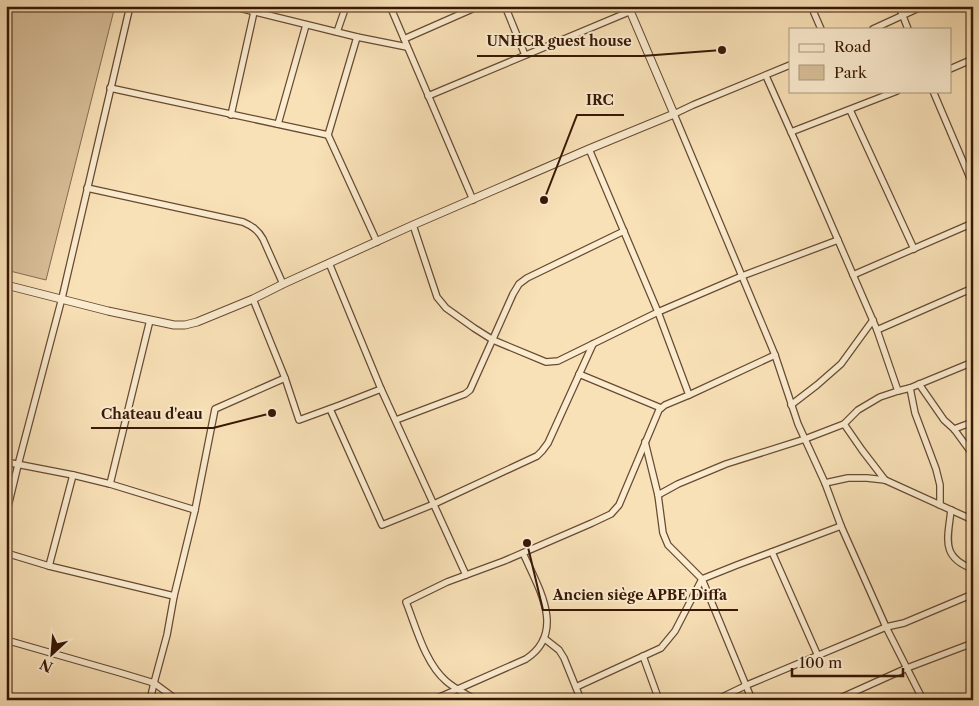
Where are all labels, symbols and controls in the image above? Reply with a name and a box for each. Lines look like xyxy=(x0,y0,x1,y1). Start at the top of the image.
callout: UNHCR guest house xyxy=(477,27,642,56)
legend xyxy=(789,28,952,92)
text: UNHCR guest house xyxy=(486,32,632,50)
text: Road xyxy=(834,37,871,56)
text: Park xyxy=(834,63,868,82)
callout: IRC xyxy=(577,86,624,115)
text: IRC xyxy=(586,91,614,109)
callout: Chateau d'eau xyxy=(91,399,213,428)
text: Chateau d'eau xyxy=(101,405,203,423)
callout: Ancien siège APBE Diffa xyxy=(543,581,738,610)
text: Ancien siège APBE Diffa xyxy=(552,586,728,604)
north arrow xyxy=(28,628,78,678)
scale bar xyxy=(792,646,903,678)
text: 100 m xyxy=(799,653,842,672)
text: N xyxy=(37,655,56,676)

